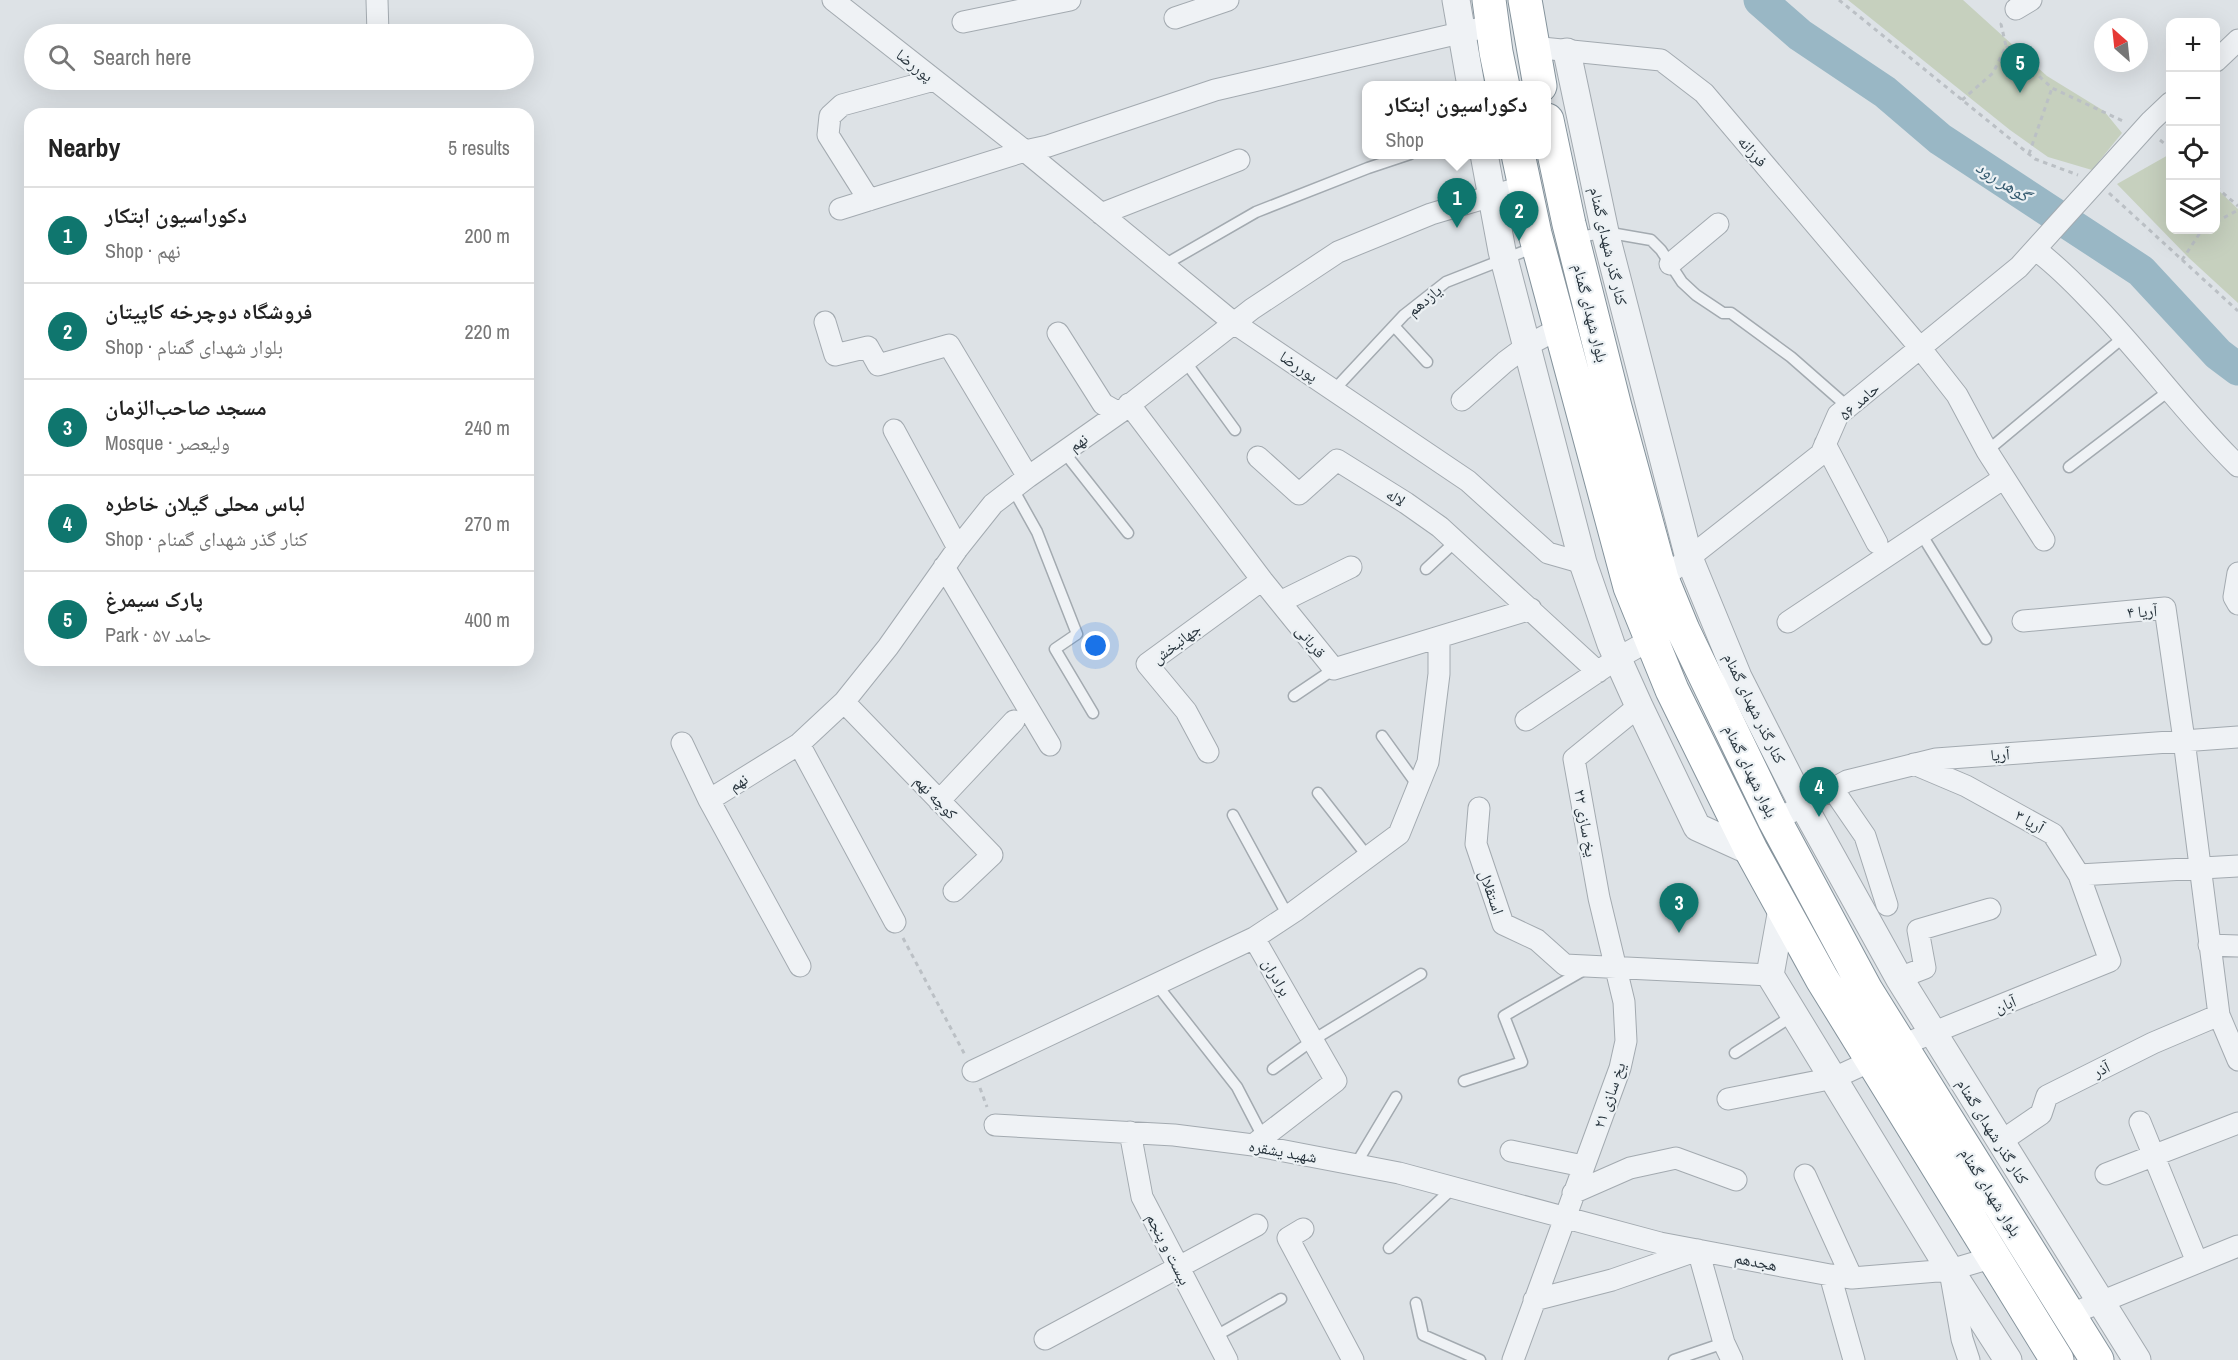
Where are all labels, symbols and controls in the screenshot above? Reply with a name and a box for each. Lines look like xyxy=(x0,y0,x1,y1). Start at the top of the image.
north arrow xyxy=(2094,18,2148,72)
map controls xyxy=(2166,18,2220,234)
button: + xyxy=(2166,18,2220,72)
search box xyxy=(24,24,534,90)
icon: search xyxy=(45,41,78,74)
text: Search here xyxy=(93,42,191,72)
street label: پوررضا xyxy=(892,43,939,87)
pin: 5 xyxy=(2000,44,2040,93)
button: − xyxy=(2166,72,2220,126)
popup xyxy=(1362,81,1551,159)
text: دکوراسیون ابتکار xyxy=(1385,89,1528,119)
text: Shop xyxy=(1385,126,1424,153)
button: locate xyxy=(2166,126,2220,180)
text: Nearby xyxy=(48,130,120,165)
street label: فرزانه xyxy=(1733,131,1773,171)
text: 5 results xyxy=(448,134,510,161)
water label: گوهر رود xyxy=(1971,154,2038,210)
pin: 1 xyxy=(1438,178,1476,228)
button: layers xyxy=(2166,180,2220,234)
street label: کنار گذر شهدای گمنام xyxy=(1585,185,1633,308)
pin: 2 xyxy=(1500,192,1538,241)
text: دکوراسیون ابتکار xyxy=(105,200,247,230)
text: 1 xyxy=(63,222,72,249)
text: 200 m xyxy=(464,222,510,249)
text: Shop · نهم xyxy=(105,237,181,264)
street label: بلوار شهدای گمنام xyxy=(1568,261,1614,365)
street label: یازدهم xyxy=(1402,279,1446,321)
text: فروشگاه دوچرخه کاپیتان xyxy=(105,296,313,326)
text: 2 xyxy=(63,318,72,345)
text: 220 m xyxy=(464,318,510,345)
text: Shop · بلوار شهدای گمنام xyxy=(105,333,283,360)
street label: پوررضا xyxy=(1275,345,1323,387)
street label: حامد ۵۶ xyxy=(1834,377,1884,425)
text: مسجد صاحب‌الزمان xyxy=(105,392,267,422)
text: 3 xyxy=(63,414,72,441)
text: 240 m xyxy=(464,414,510,441)
street label: نهم xyxy=(1064,428,1092,456)
text: Mosque · ولیعصر xyxy=(105,429,230,456)
street label: لاله xyxy=(1382,483,1410,511)
text: لباس محلی گیلان خاطره xyxy=(105,488,305,518)
text: 4 xyxy=(63,510,72,537)
text: 270 m xyxy=(464,510,510,537)
text: Shop · کنار گذر شهدای گمنام xyxy=(105,525,308,552)
text: پارک سیمرغ xyxy=(105,584,203,614)
street label: آریا ۴ xyxy=(2126,599,2159,623)
text: 5 xyxy=(63,606,72,633)
text: 400 m xyxy=(464,606,510,633)
street label: جهانبخش xyxy=(1147,617,1205,669)
street label: قربانی xyxy=(1291,620,1331,662)
text: Park · حامد ۵۷ xyxy=(105,621,211,648)
your location xyxy=(1081,631,1110,660)
street label: کنار گذر شهدای گمنام xyxy=(1719,649,1791,767)
street label: بلوار شهدای گمنام xyxy=(1719,721,1783,821)
street label: آریا xyxy=(1989,742,2011,766)
street label: نهم xyxy=(724,768,752,796)
pin: 4 xyxy=(1800,768,1838,817)
street label: کوچه نهم xyxy=(909,770,963,824)
street label: یخ سازی ۲۲ xyxy=(1569,787,1603,859)
street label: آریا ۳ xyxy=(2011,804,2049,839)
street label: استقلال xyxy=(1474,867,1510,917)
pin: 3 xyxy=(1660,884,1698,933)
street label: برادران xyxy=(1257,954,1297,1000)
street label: آبان xyxy=(1991,989,2020,1018)
street label: آذر xyxy=(2088,1055,2114,1083)
street label: یخ سازی ۲۱ xyxy=(1587,1059,1631,1131)
street label: کنار گذر شهدای گمنام xyxy=(1952,1074,2034,1188)
street label: شهید یشقره xyxy=(1247,1134,1319,1168)
street label: بلوار شهدای گمنام xyxy=(1955,1143,2027,1241)
street label: بیست و پنجم xyxy=(1142,1209,1196,1289)
street label: هجدهم xyxy=(1733,1246,1779,1276)

